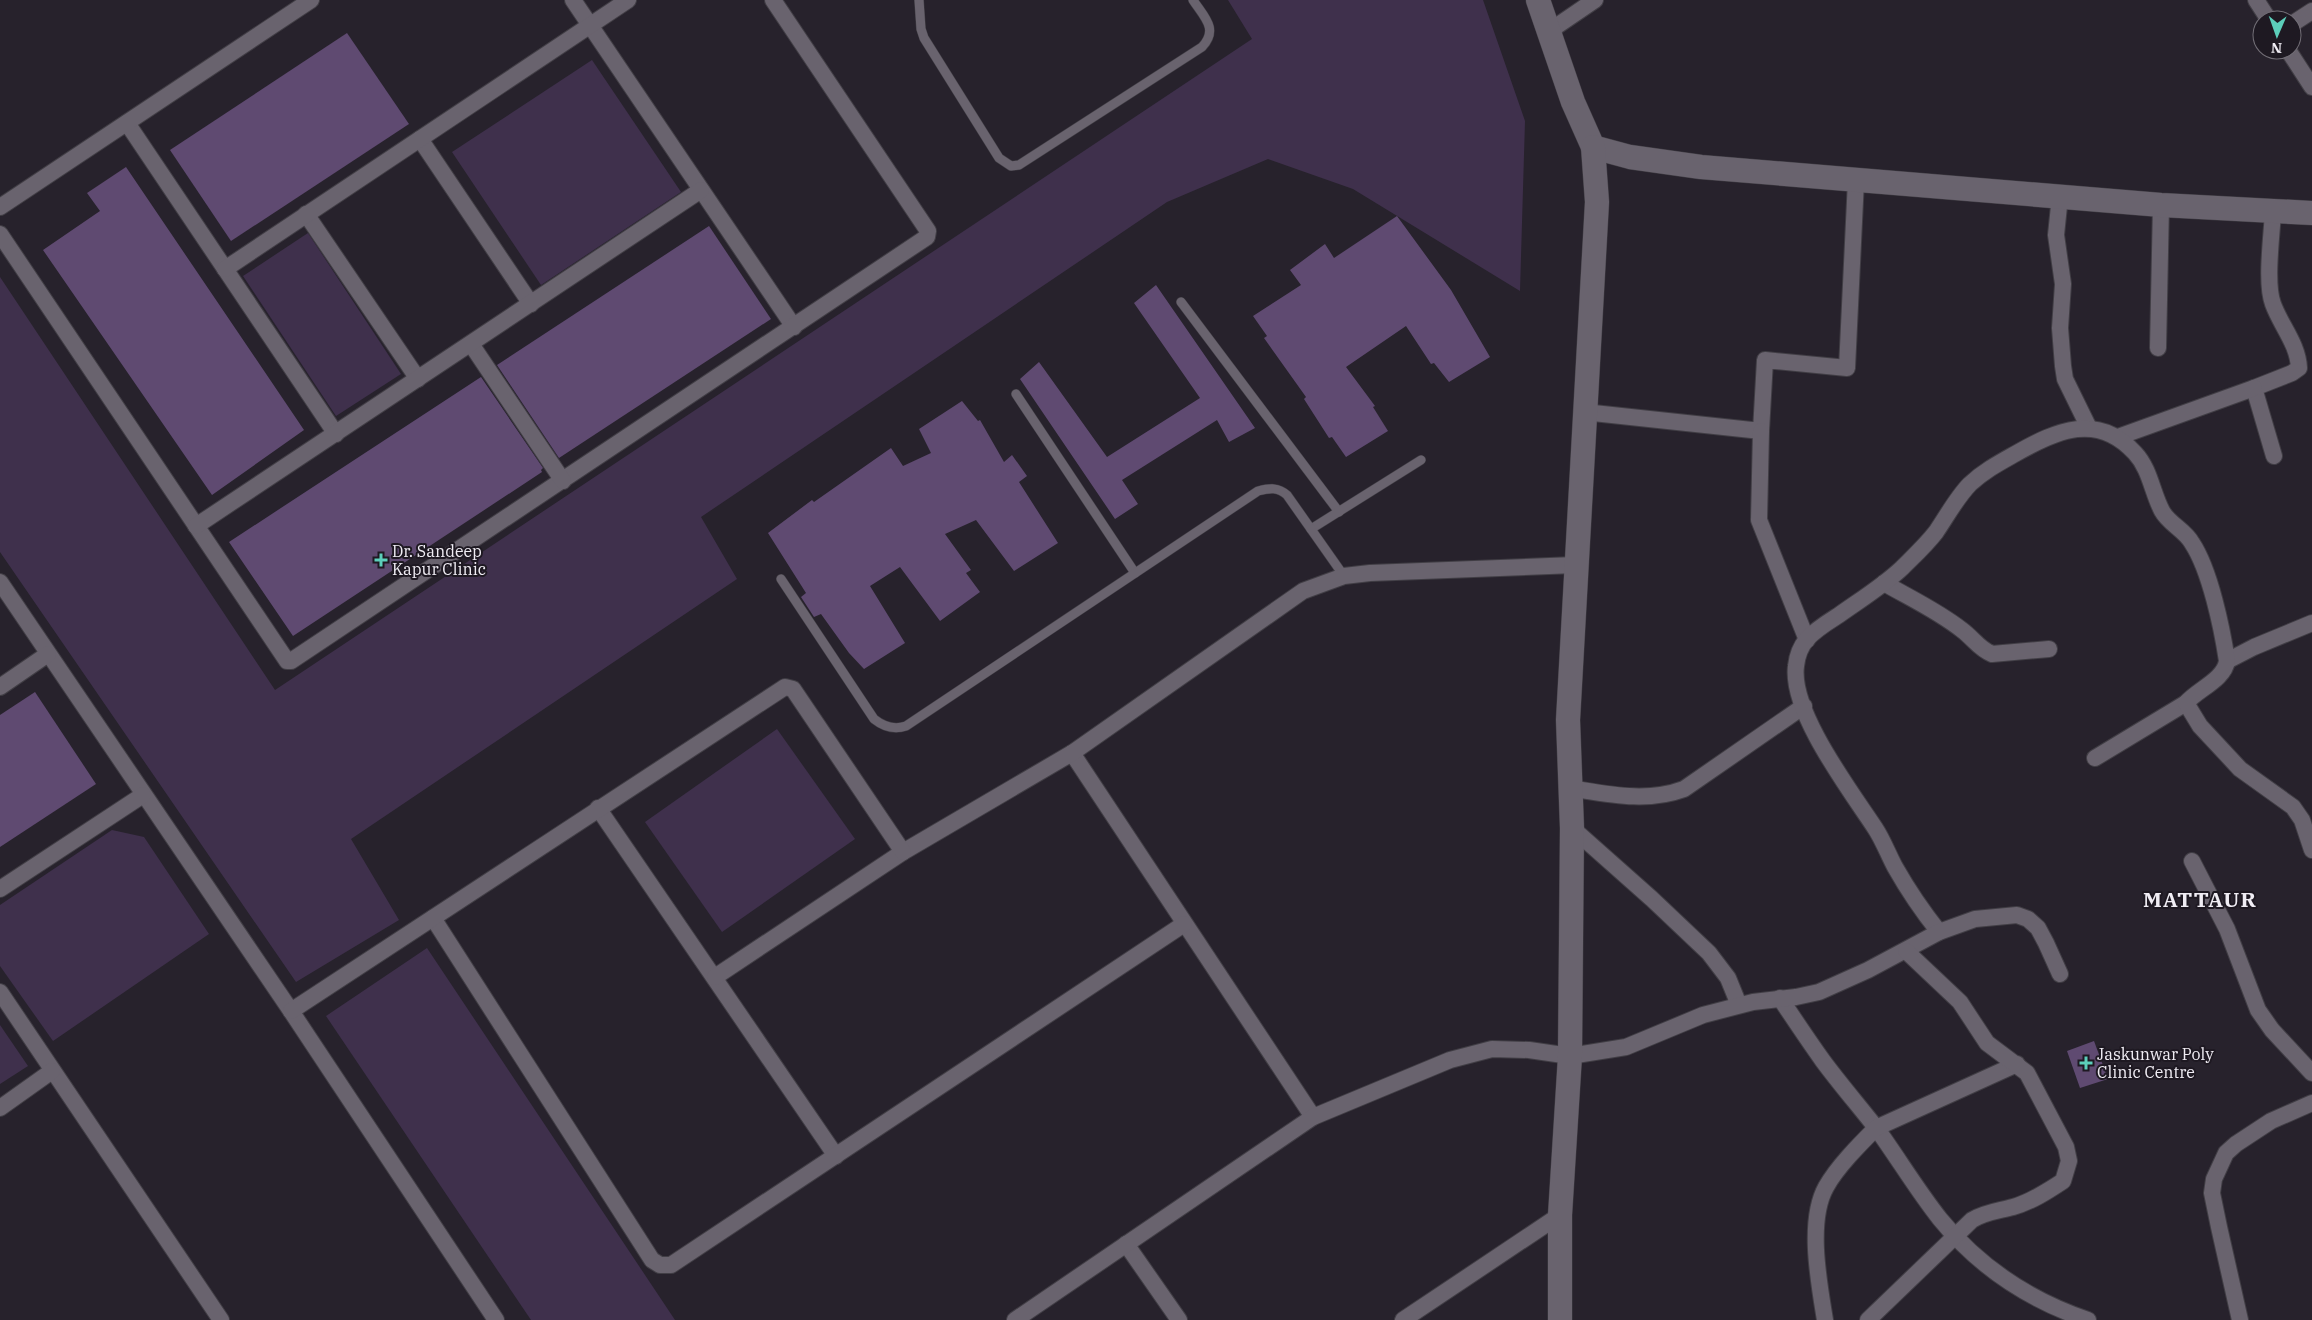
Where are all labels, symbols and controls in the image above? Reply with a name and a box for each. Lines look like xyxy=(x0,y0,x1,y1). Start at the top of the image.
north arrow xyxy=(2252,10,2302,60)
text: N xyxy=(2271,39,2282,57)
place label: Dr. Sandeep Kapur Clinic xyxy=(392,541,486,579)
marker: Dr. Sandeep Kapur Clinic xyxy=(374,553,388,567)
district label: MATTAUR xyxy=(2143,885,2257,913)
place label: Jaskunwar Poly Clinic Centre xyxy=(2097,1044,2214,1082)
marker: Jaskunwar Poly Clinic Centre xyxy=(2079,1056,2093,1070)

